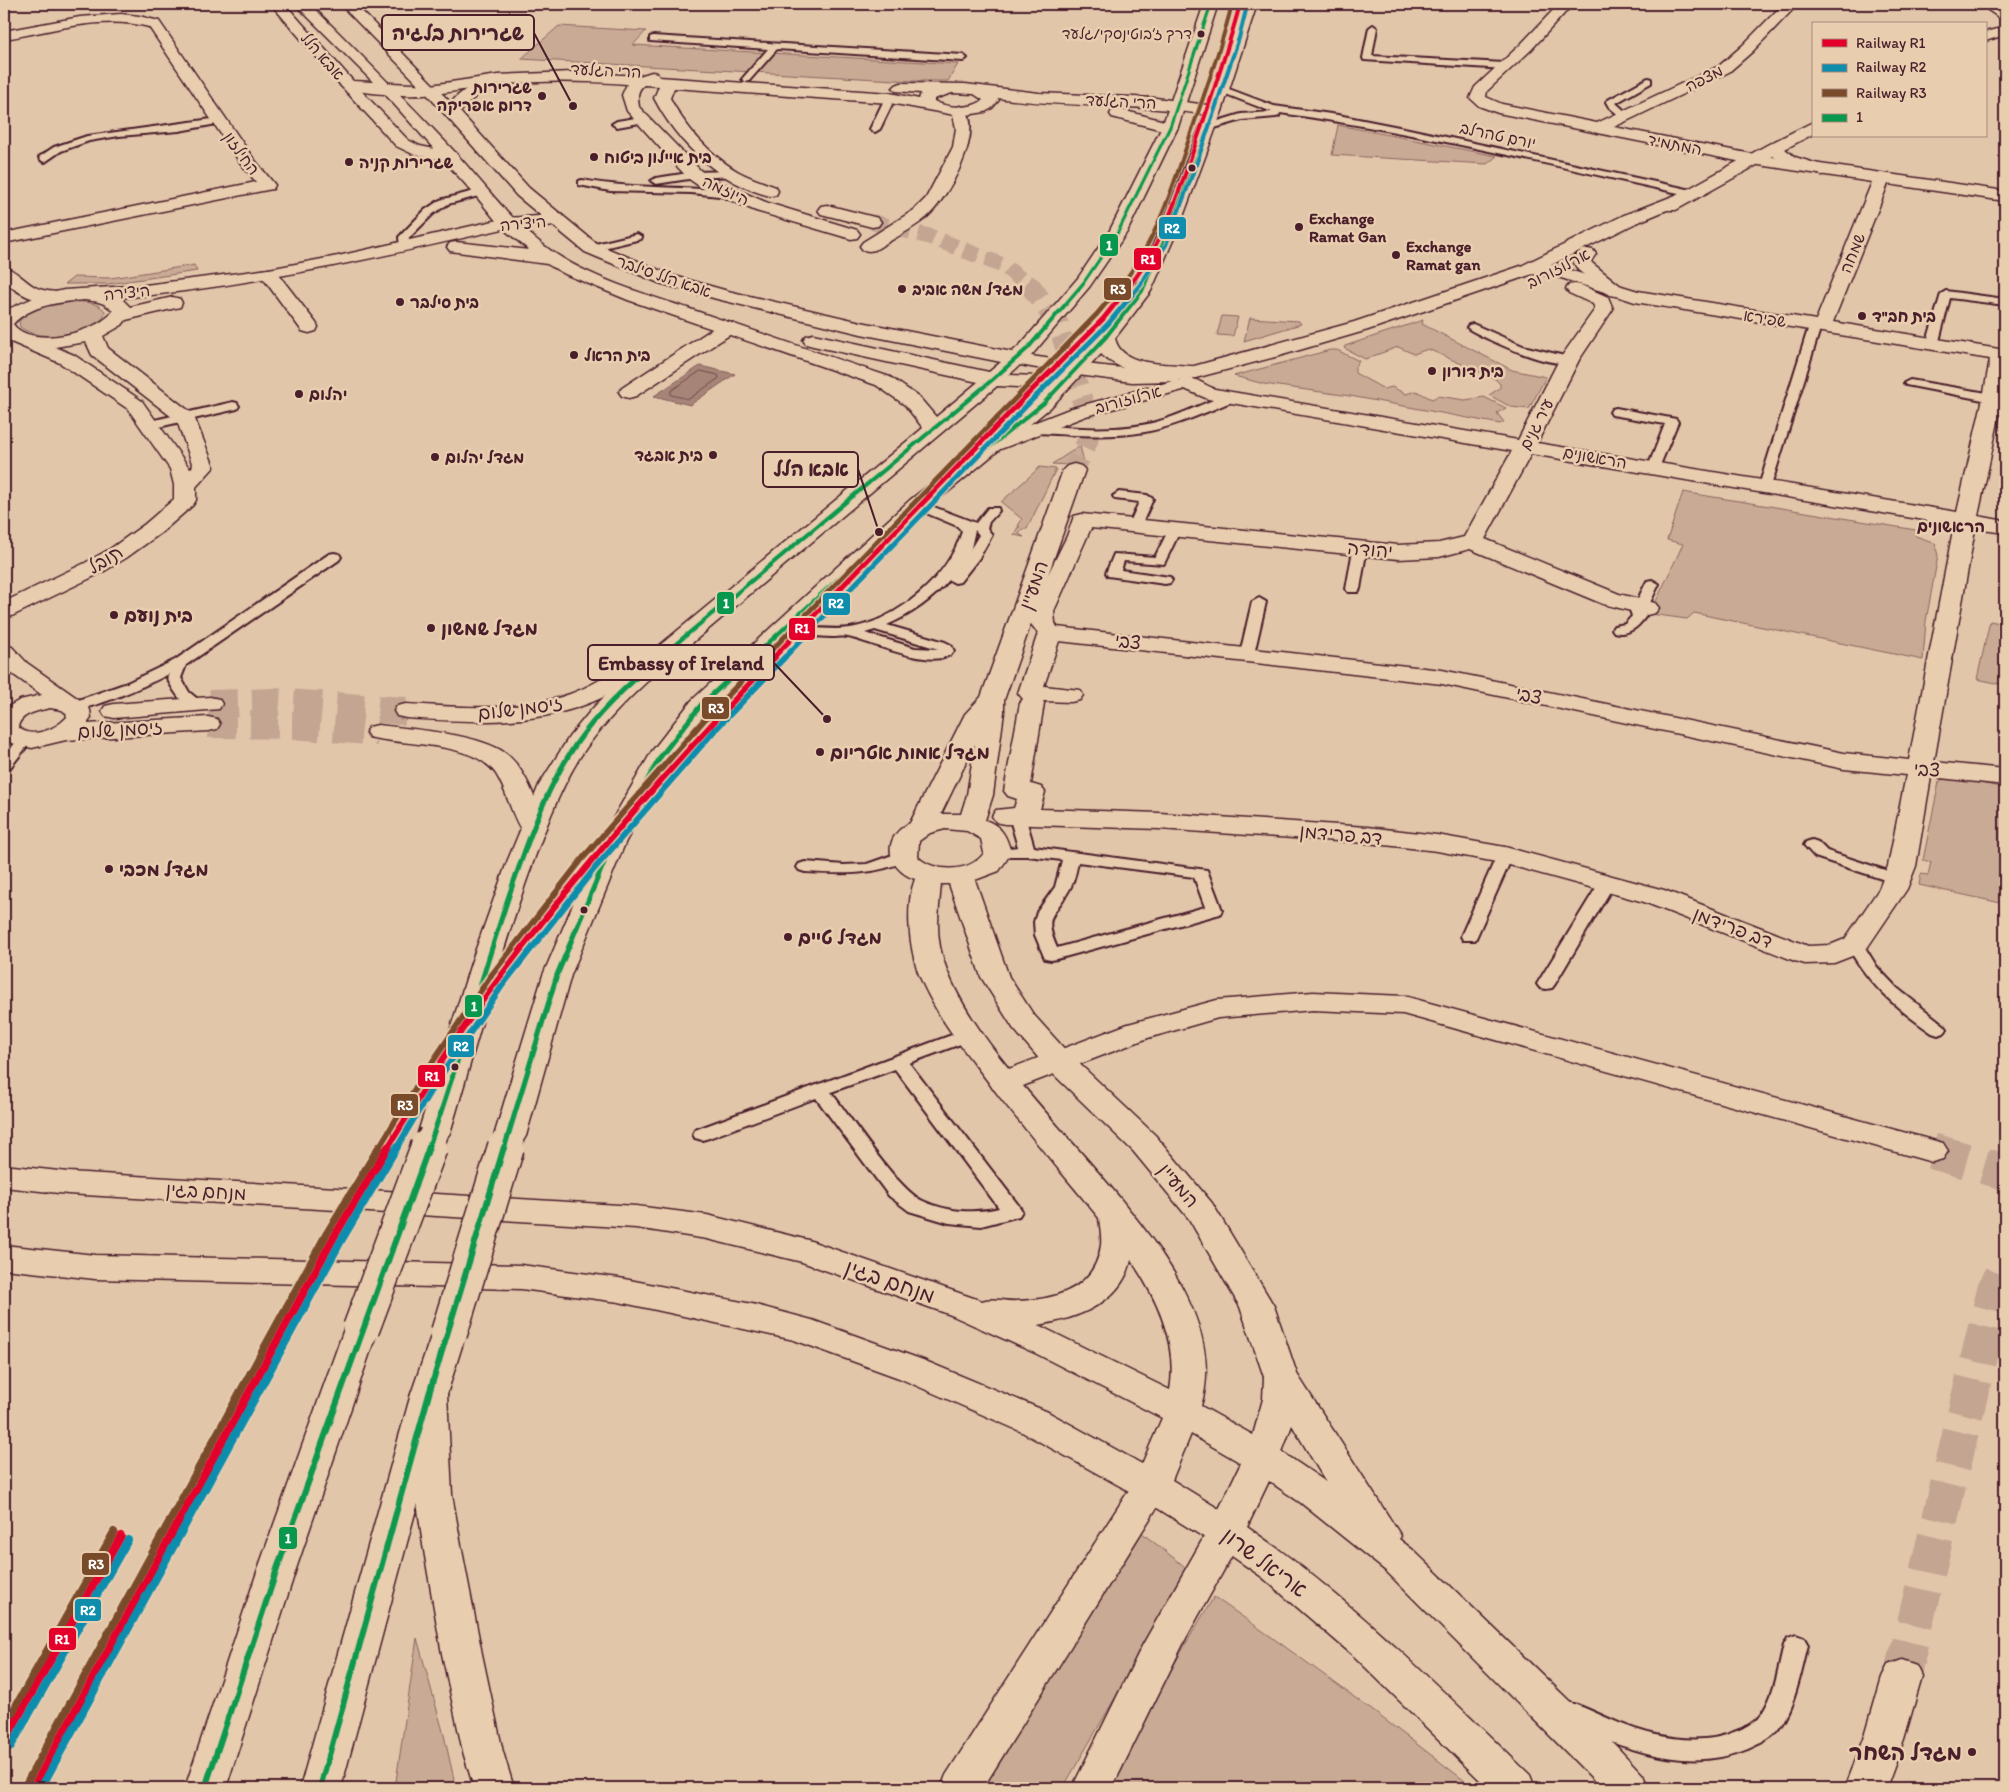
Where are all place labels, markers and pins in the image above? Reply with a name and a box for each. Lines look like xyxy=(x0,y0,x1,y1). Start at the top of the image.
callout: שגרירות בלגיה xyxy=(382,15,534,50)
place label: דרך ז׳בוטינסקי/גלעד xyxy=(1062,25,1192,43)
marker: דרך ז׳בוטינסקי/גלעד xyxy=(1196,29,1206,39)
place label: שגרירות דרום אפריקה xyxy=(437,78,532,116)
marker: שגרירות דרום אפריקה xyxy=(536,90,548,102)
place label: בית איילון ביטוח xyxy=(604,148,712,167)
marker: בית איילון ביטוח xyxy=(588,151,600,163)
place label: שגרירות קניה xyxy=(359,153,453,173)
marker: שגרירות קניה xyxy=(343,156,355,168)
unlabelled marker xyxy=(1187,163,1197,173)
place label: Exchange Ramat Gan xyxy=(1309,209,1387,246)
marker: Exchange Ramat Gan xyxy=(1293,221,1305,233)
place label: Exchange Ramat gan xyxy=(1406,237,1481,275)
marker: Exchange Ramat gan xyxy=(1390,249,1402,261)
place label: מגדל משה אביב xyxy=(912,280,1023,299)
marker: מגדל משה אביב xyxy=(896,283,908,295)
place label: בית סילבר xyxy=(410,293,479,312)
marker: בית סילבר xyxy=(394,296,406,308)
place label: בית חב"ד xyxy=(1872,307,1936,326)
marker: בית חב"ד xyxy=(1856,310,1868,322)
place label: בית הראל xyxy=(584,346,651,365)
marker: בית הראל xyxy=(568,349,580,361)
place label: בית דורון xyxy=(1442,362,1504,382)
marker: בית דורון xyxy=(1426,365,1438,377)
place label: יהלום xyxy=(309,385,347,404)
marker: יהלום xyxy=(293,388,305,400)
place label: בית אבגד xyxy=(634,446,703,465)
place label: מגדל יהלום xyxy=(445,448,524,467)
marker: בית אבגד xyxy=(707,449,719,461)
marker: מגדל יהלום xyxy=(429,451,441,463)
callout: אבא הלל xyxy=(763,452,858,487)
place label: בית נועם xyxy=(124,604,193,627)
marker: בית נועם xyxy=(108,609,120,621)
place label: מגדל שמשון xyxy=(441,617,538,640)
marker: מגדל שמשון xyxy=(425,622,437,634)
callout: Embassy of Ireland xyxy=(588,645,774,680)
place label: מגדל אמות אטריום xyxy=(830,741,990,764)
marker: מגדל אמות אטריום xyxy=(814,746,826,758)
place label: מגדל מכבי xyxy=(119,858,209,881)
marker: מגדל מכבי xyxy=(103,863,115,875)
unlabelled marker xyxy=(579,905,589,915)
place label: מגדל טיים xyxy=(798,926,882,949)
marker: מגדל טיים xyxy=(782,931,794,943)
unlabelled marker xyxy=(450,1062,460,1072)
place label: מגדל השחר xyxy=(1849,1739,1962,1766)
marker: מגדל השחר xyxy=(1966,1746,1978,1758)

